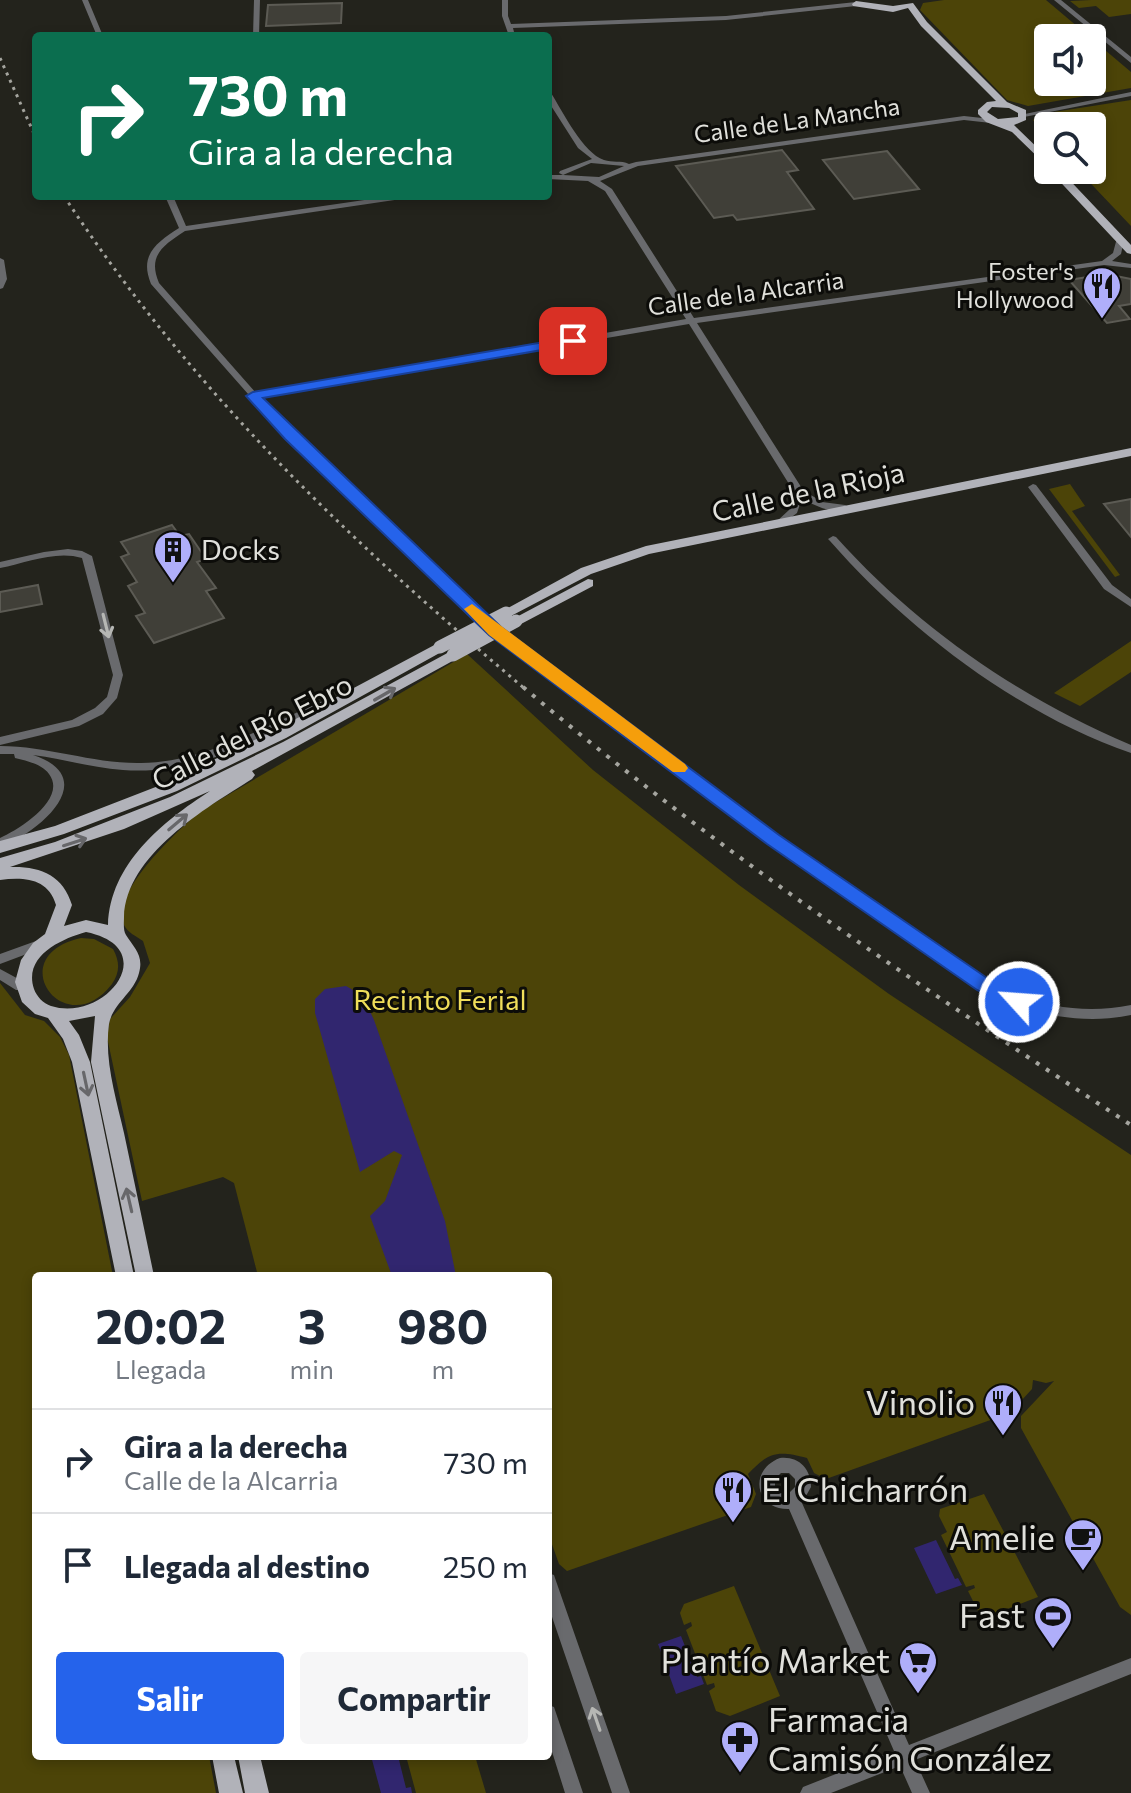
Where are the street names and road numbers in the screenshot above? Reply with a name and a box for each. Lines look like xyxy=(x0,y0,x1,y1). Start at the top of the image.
street label: Calle de La Mancha xyxy=(692,91,902,148)
street label: Calle de la Alcarria xyxy=(646,264,846,321)
street label: Calle de la Rioja xyxy=(708,454,907,528)
street label: Calle del Río Ebro xyxy=(146,666,357,796)

